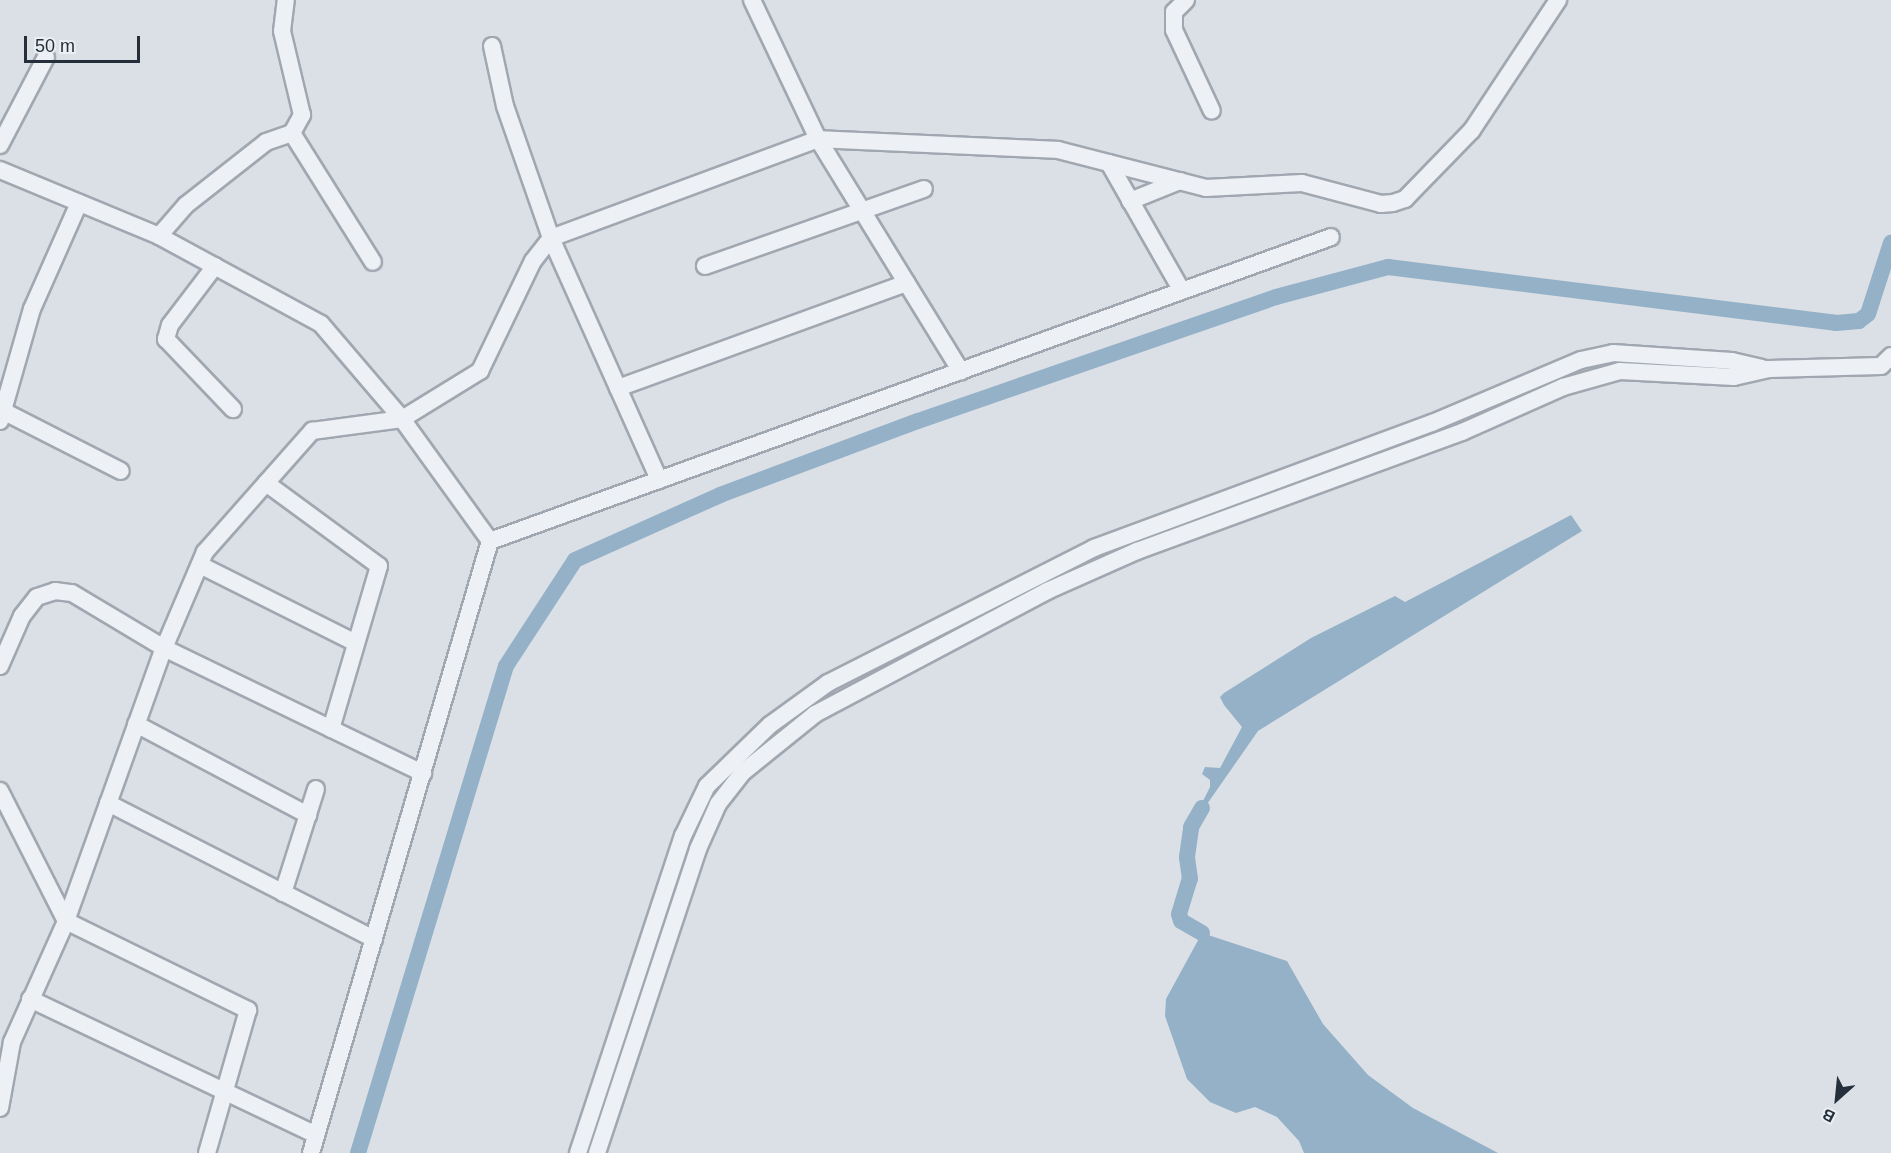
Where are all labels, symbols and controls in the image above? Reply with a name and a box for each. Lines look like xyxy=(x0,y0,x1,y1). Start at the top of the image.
scale bar xyxy=(27,24,142,62)
text: 50 m xyxy=(35,36,75,56)
north arrow xyxy=(1807,1069,1867,1129)
text: B xyxy=(1820,1105,1838,1126)

